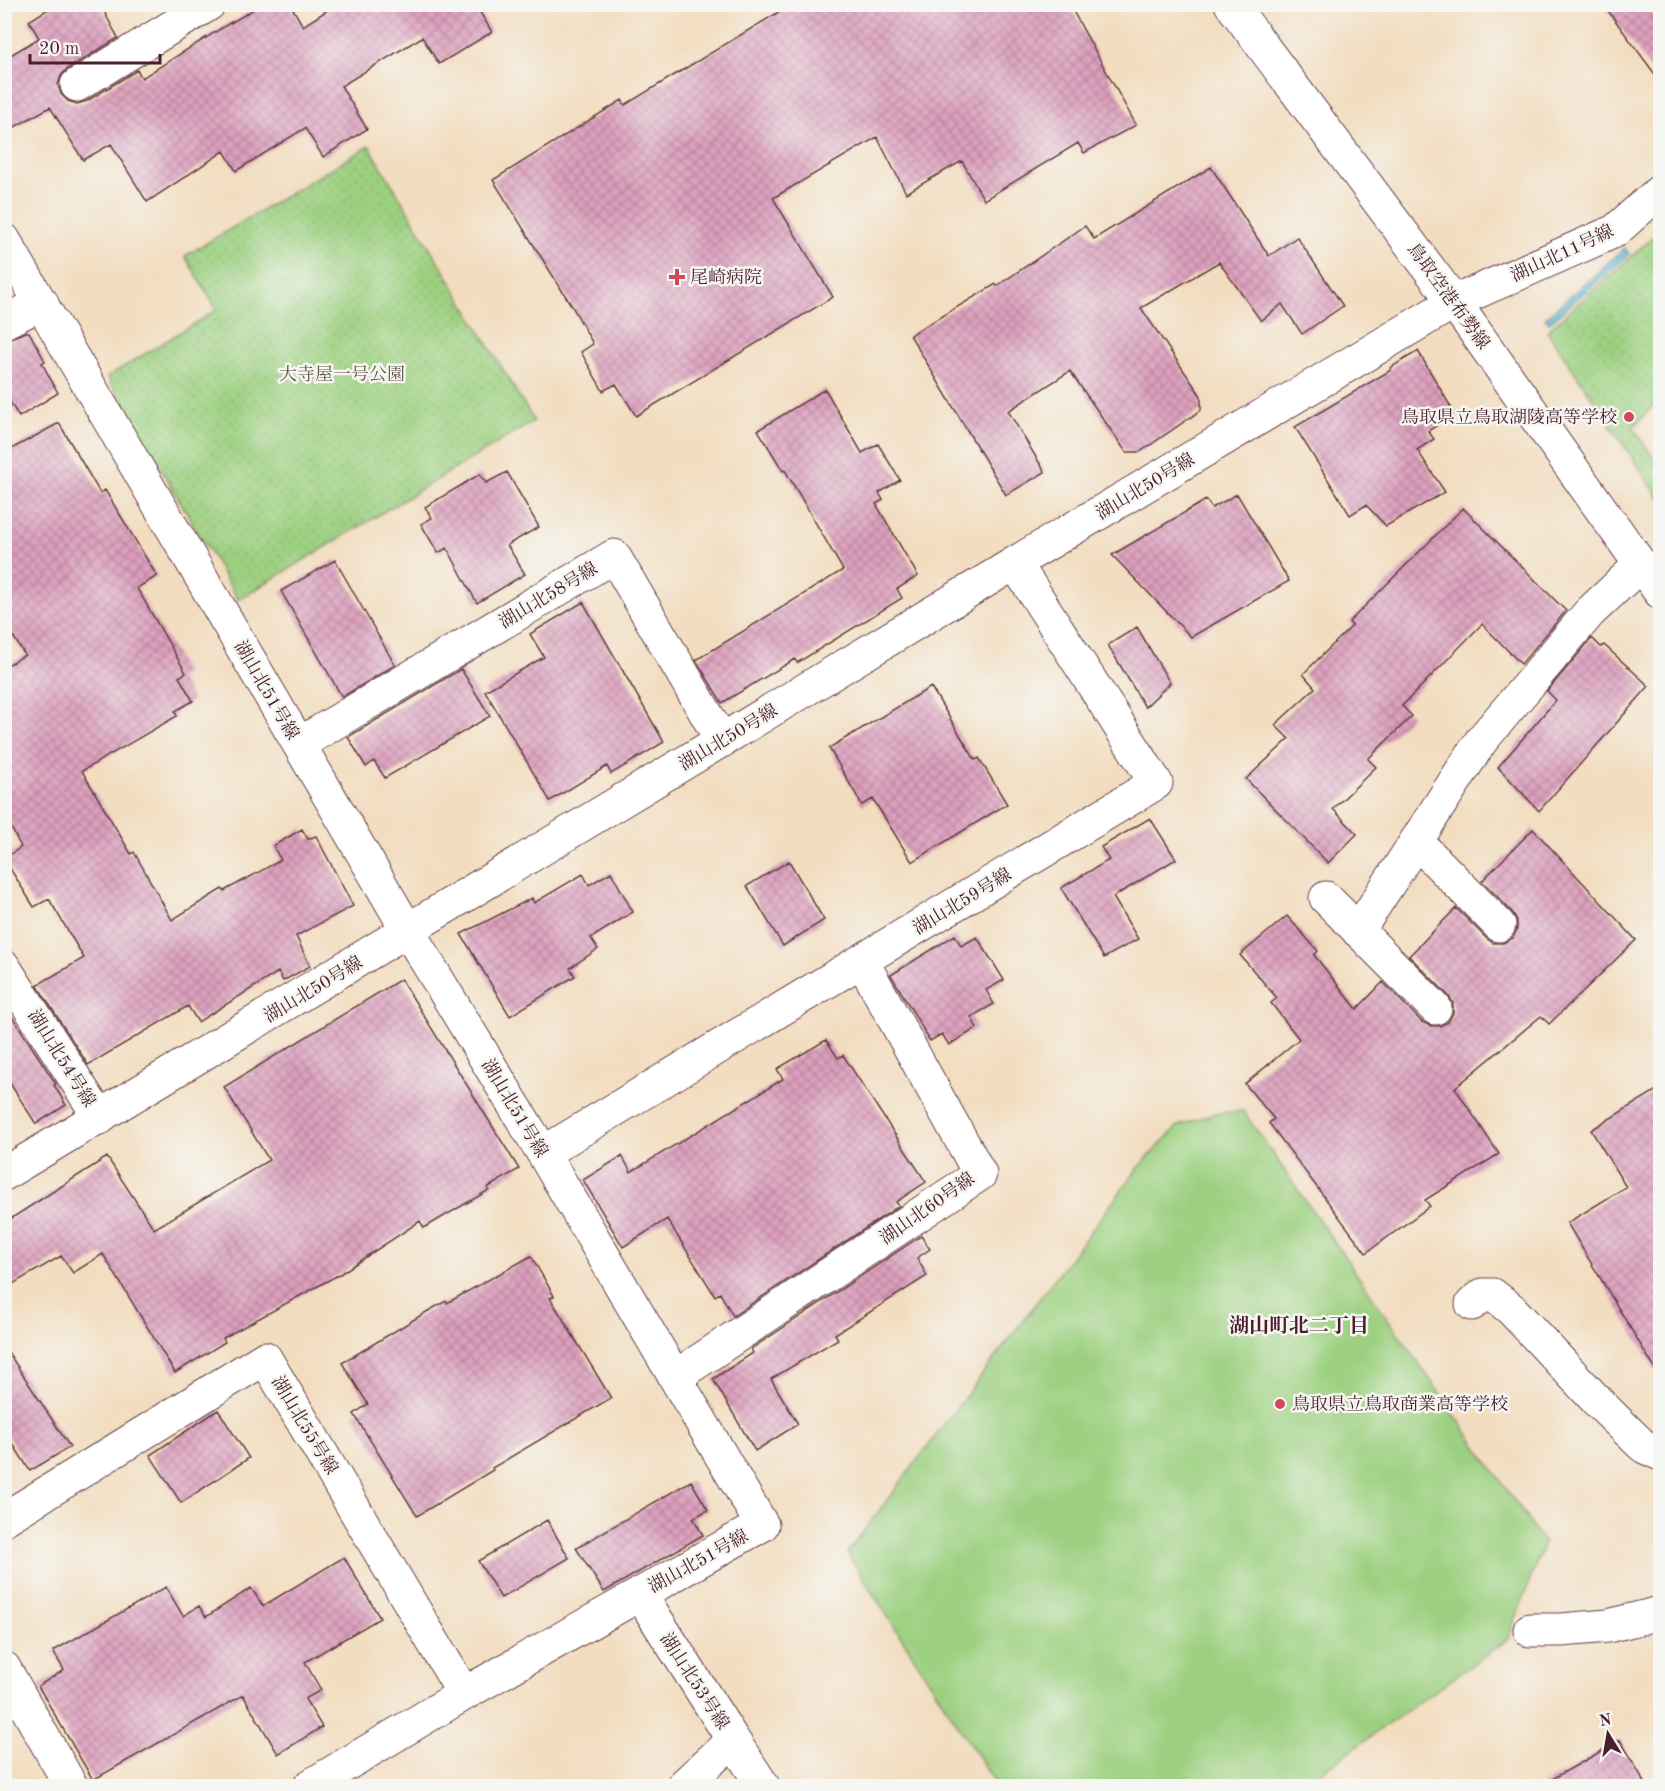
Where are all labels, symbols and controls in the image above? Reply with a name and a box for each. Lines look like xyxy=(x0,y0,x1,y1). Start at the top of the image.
scale bar xyxy=(30,27,160,65)
text: 20 m xyxy=(39,40,79,58)
street label: 湖山北11号線 xyxy=(1508,221,1616,285)
street label: 鳥取空港布勢線 xyxy=(1404,239,1494,353)
place label: 尾崎病院 xyxy=(690,267,762,287)
marker: 尾崎病院 xyxy=(668,268,686,286)
park label: 大寺屋一号公園 xyxy=(279,364,405,384)
place label: 鳥取県立鳥取湖陵高等学校 xyxy=(1401,407,1617,427)
marker: 鳥取県立鳥取湖陵高等学校 xyxy=(1622,410,1636,424)
street label: 湖山北50号線 xyxy=(1092,449,1198,523)
street label: 湖山北58号線 xyxy=(495,558,601,632)
street label: 湖山北51号線 xyxy=(231,637,303,743)
street label: 湖山北50号線 xyxy=(675,700,781,774)
street label: 湖山北59号線 xyxy=(909,864,1015,938)
street label: 湖山北50号線 xyxy=(260,952,366,1026)
street label: 湖山北54号線 xyxy=(24,1006,100,1110)
street label: 湖山北51号線 xyxy=(478,1055,552,1161)
street label: 湖山北60号線 xyxy=(876,1168,978,1248)
district label: 湖山町北二丁目 xyxy=(1229,1315,1369,1337)
street label: 湖山北55号線 xyxy=(268,1372,342,1478)
place label: 鳥取県立鳥取商業高等学校 xyxy=(1292,1394,1508,1414)
marker: 鳥取県立鳥取商業高等学校 xyxy=(1273,1397,1287,1411)
street label: 湖山北51号線 xyxy=(645,1525,751,1597)
street label: 湖山北53号線 xyxy=(656,1629,734,1733)
north arrow xyxy=(1578,1704,1638,1764)
text: N xyxy=(1598,1712,1614,1730)

